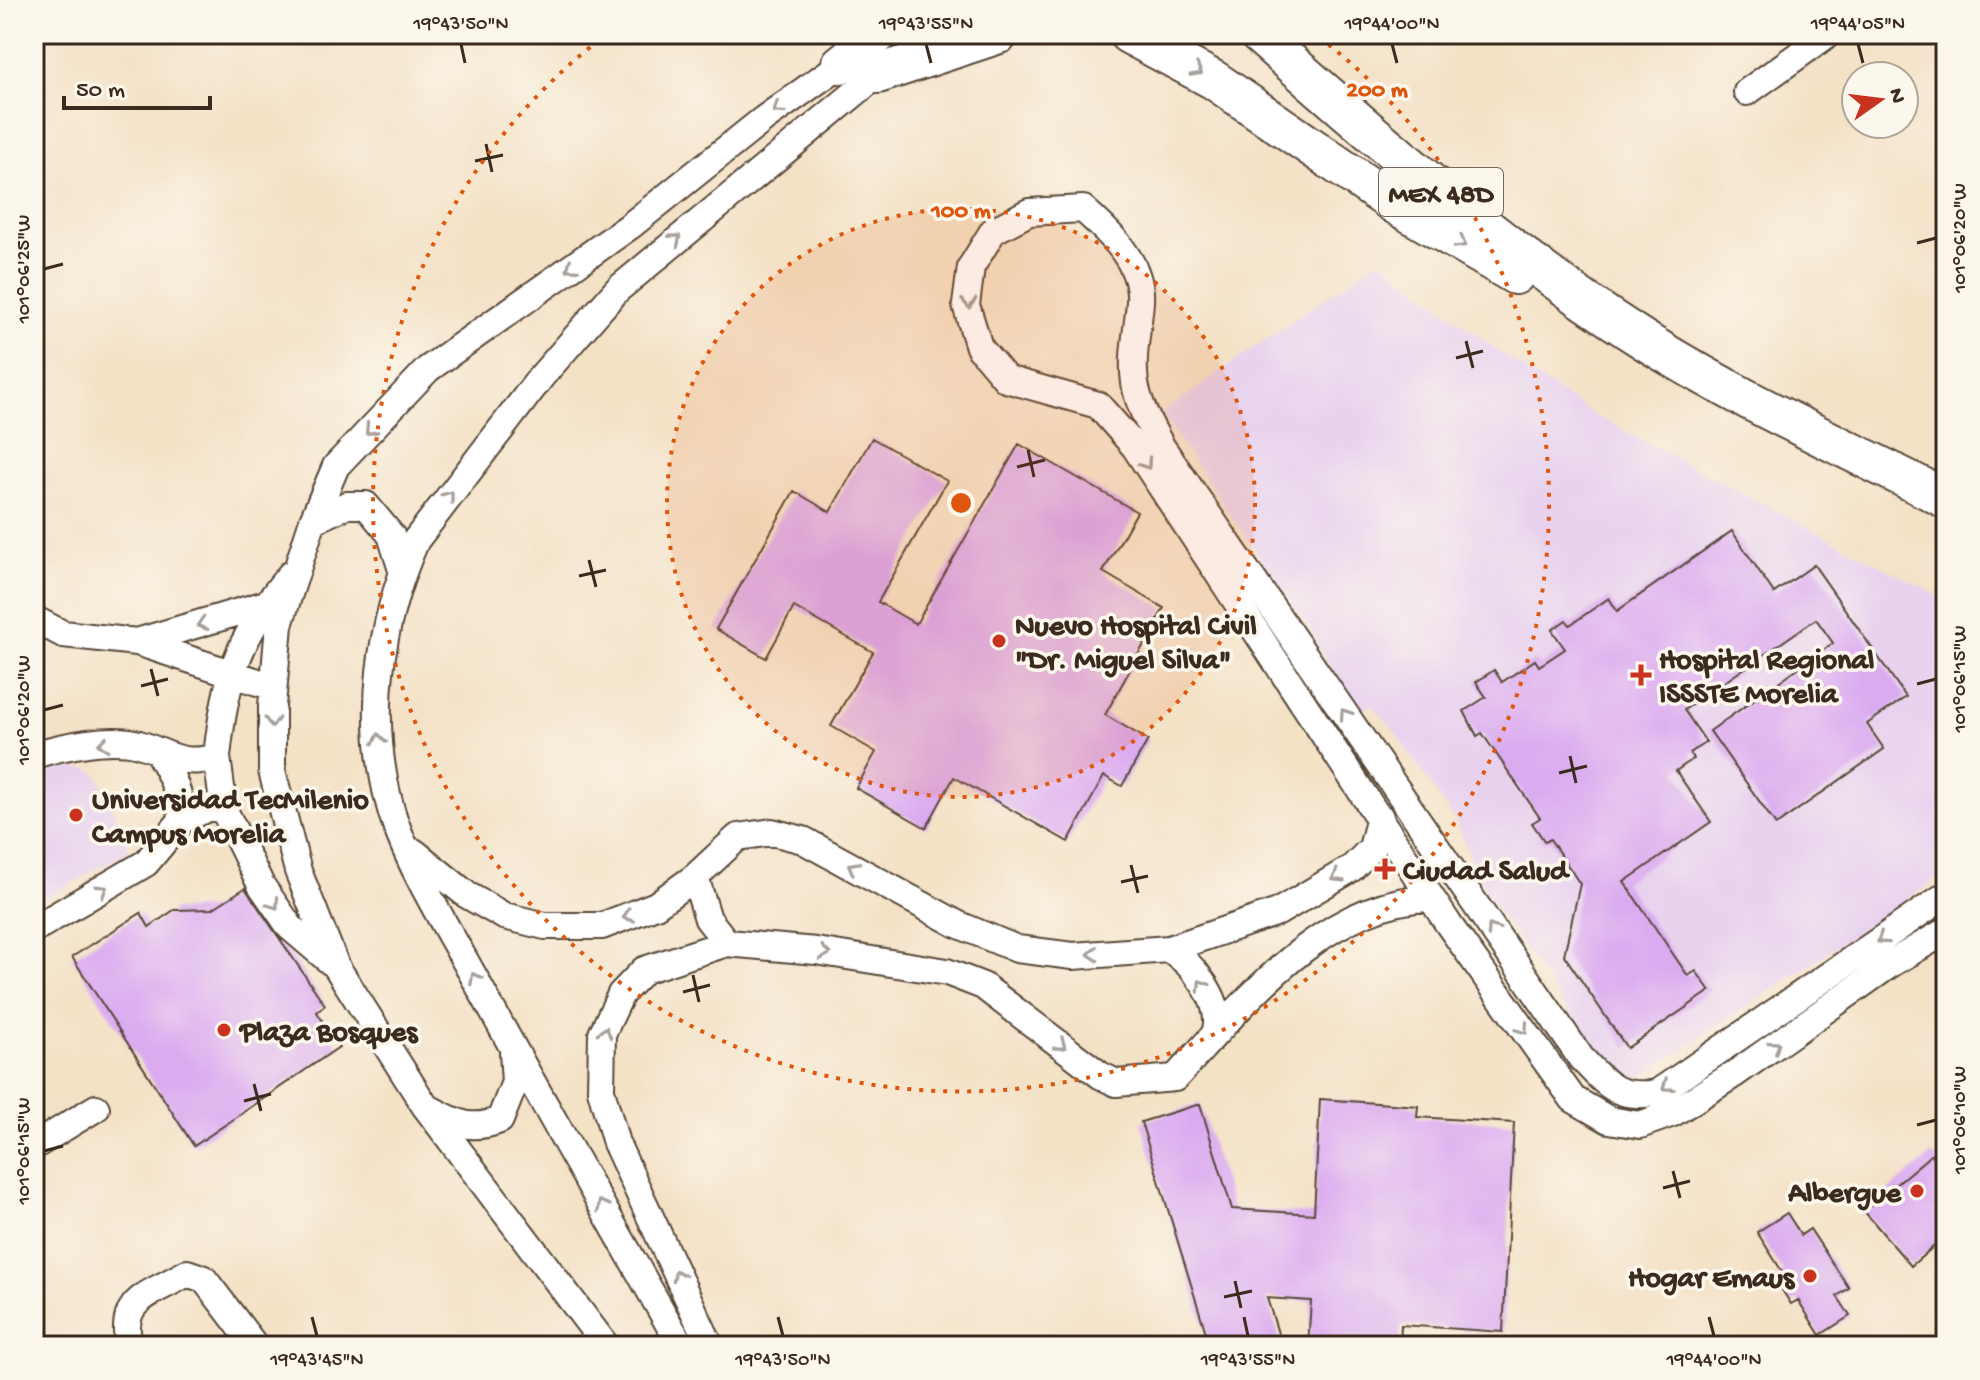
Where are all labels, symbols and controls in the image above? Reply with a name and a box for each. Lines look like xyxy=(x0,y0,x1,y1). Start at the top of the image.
text: 19°43'50"N xyxy=(412,14,509,37)
text: 19°43'55"N xyxy=(878,14,973,37)
text: 19°44'00"N xyxy=(1343,14,1440,37)
text: 19°44'05"N xyxy=(1810,14,1905,37)
scale bar xyxy=(64,60,210,110)
north arrow xyxy=(1840,60,1920,140)
one-way arrow xyxy=(1188,61,1203,76)
text: 50 m xyxy=(76,77,125,106)
text: 200 m xyxy=(1346,77,1408,106)
text: N xyxy=(1881,86,1910,106)
one-way arrow xyxy=(772,99,786,114)
road number: MEX 48D xyxy=(1379,168,1503,216)
text: 101°06'20"W xyxy=(1950,183,1973,294)
text: 100 m xyxy=(930,198,991,227)
text: 101°06'25"W xyxy=(14,215,37,324)
one-way arrow xyxy=(667,234,681,249)
one-way arrow xyxy=(1452,234,1467,249)
one-way arrow xyxy=(566,257,580,272)
one-way arrow xyxy=(960,296,977,309)
one-way arrow xyxy=(364,421,379,435)
one-way arrow xyxy=(1136,455,1151,469)
centre of rings xyxy=(947,489,975,517)
one-way arrow xyxy=(440,490,454,505)
place label: Nuevo Hospital Civil "Dr. Miguel Silva" xyxy=(1015,611,1257,680)
one-way arrow xyxy=(196,615,209,631)
text: 101°06'15"W xyxy=(1950,626,1973,733)
marker: Nuevo Hospital Civil "Dr. Miguel Silva" xyxy=(990,632,1008,650)
place label: Hospital Regional ISSSTE Morelia xyxy=(1659,645,1875,714)
text: 101°06'20"W xyxy=(14,655,37,766)
marker: Hospital Regional ISSSTE Morelia xyxy=(1630,664,1652,686)
one-way arrow xyxy=(1340,709,1355,723)
one-way arrow xyxy=(263,716,281,729)
one-way arrow xyxy=(371,732,388,746)
one-way arrow xyxy=(96,735,109,752)
place label: Universidad TecMilenio Campus Morelia xyxy=(92,785,369,854)
marker: Universidad TecMilenio Campus Morelia xyxy=(67,806,85,824)
place label: Ciudad Salud xyxy=(1403,856,1571,891)
marker: Ciudad Salud xyxy=(1374,858,1396,880)
one-way arrow xyxy=(847,862,861,877)
one-way arrow xyxy=(1331,867,1346,883)
one-way arrow xyxy=(93,885,108,900)
one-way arrow xyxy=(264,896,279,910)
one-way arrow xyxy=(622,906,636,923)
one-way arrow xyxy=(1487,923,1502,937)
one-way arrow xyxy=(1876,929,1890,944)
one-way arrow xyxy=(818,944,831,961)
one-way arrow xyxy=(1086,945,1099,962)
one-way arrow xyxy=(469,972,485,987)
one-way arrow xyxy=(1197,980,1212,994)
place label: Plaza Bosques xyxy=(238,1017,419,1052)
marker: Plaza Bosques xyxy=(215,1021,233,1039)
one-way arrow xyxy=(1513,1021,1528,1035)
one-way arrow xyxy=(596,1025,613,1039)
one-way arrow xyxy=(1052,1035,1066,1050)
one-way arrow xyxy=(1767,1041,1781,1056)
text: 101°06'10"W xyxy=(1950,1066,1973,1175)
one-way arrow xyxy=(1661,1076,1676,1091)
text: 101°06'15"W xyxy=(14,1098,37,1205)
place label: Albergue xyxy=(1787,1178,1903,1213)
marker: Albergue xyxy=(1908,1182,1926,1200)
one-way arrow xyxy=(596,1199,612,1214)
place label: Hogar Emaus xyxy=(1628,1263,1796,1298)
marker: Hogar Emaus xyxy=(1801,1267,1819,1285)
one-way arrow xyxy=(672,1269,688,1283)
text: 19°43'45"N xyxy=(269,1350,364,1373)
text: 19°43'50"N xyxy=(734,1350,831,1373)
text: 19°43'55"N xyxy=(1200,1350,1295,1373)
text: 19°44'00"N xyxy=(1665,1350,1762,1373)

